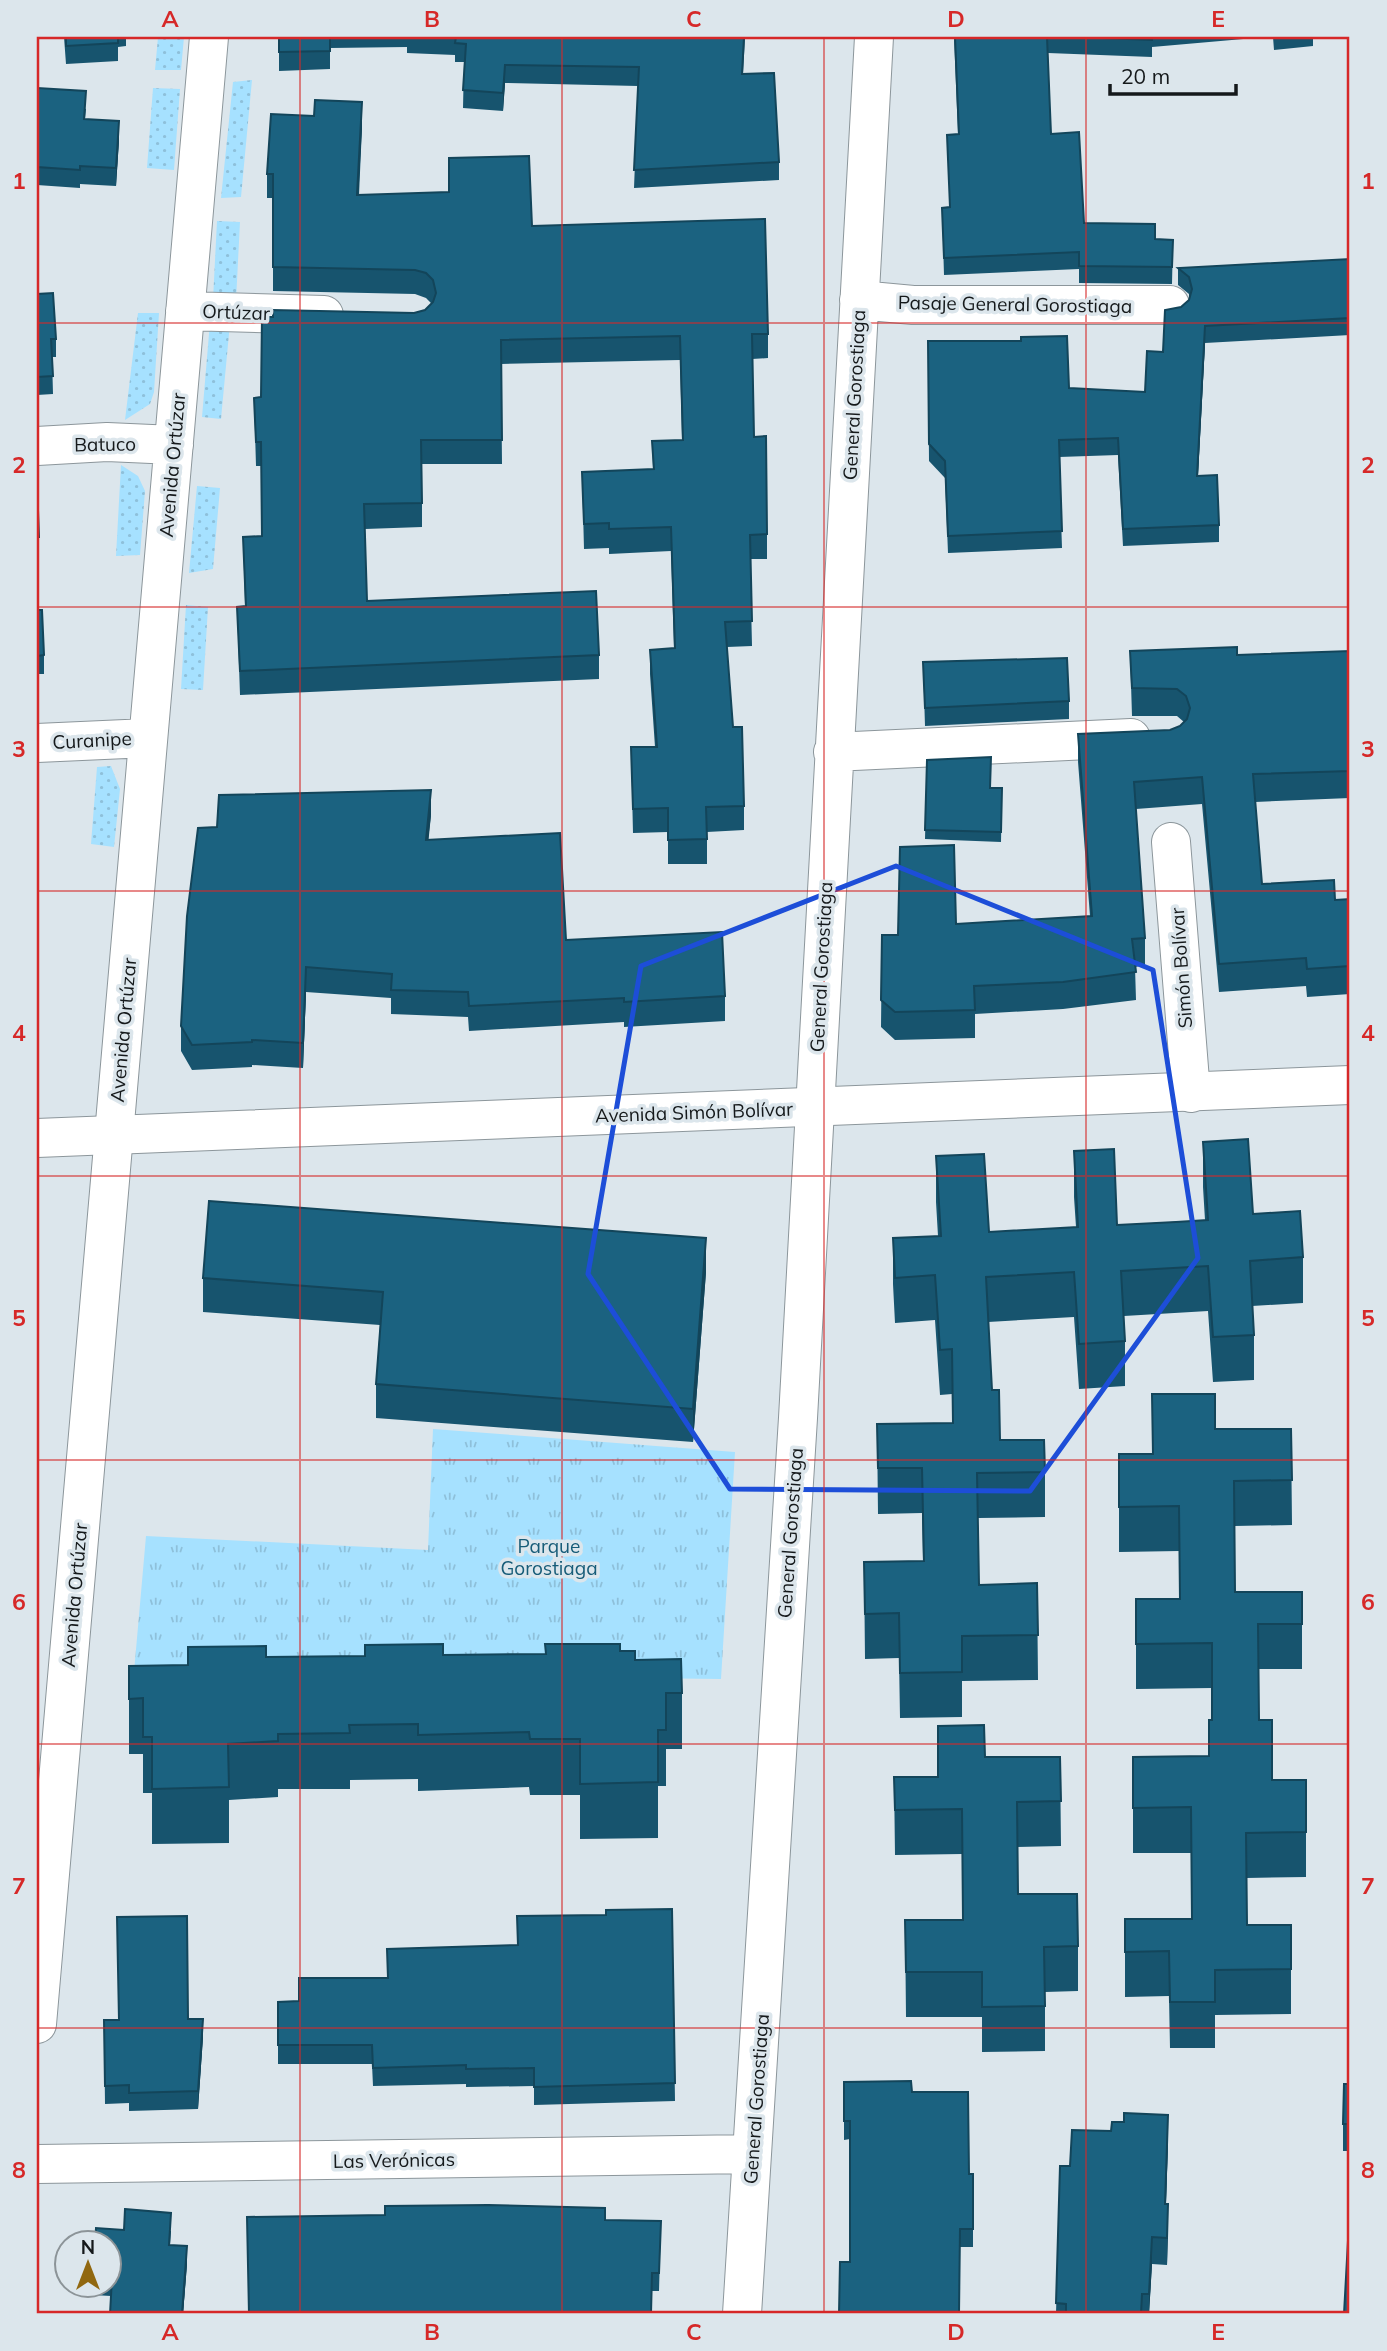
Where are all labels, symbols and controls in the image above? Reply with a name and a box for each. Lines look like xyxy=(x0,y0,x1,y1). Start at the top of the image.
text: A xyxy=(161,4,179,33)
text: B xyxy=(424,4,440,33)
text: C xyxy=(686,4,702,33)
text: D xyxy=(947,4,965,33)
text: E xyxy=(1211,4,1225,33)
scale bar xyxy=(1110,52,1236,96)
text: 20 m xyxy=(1121,63,1170,89)
text: 1 xyxy=(12,166,26,195)
text: 1 xyxy=(1361,166,1375,195)
street label: Pasaje General Gorostiaga xyxy=(898,290,1132,318)
street label: Ortúzar xyxy=(202,299,270,325)
street label: General Gorostiaga xyxy=(838,309,870,481)
street label: Avenida Ortúzar xyxy=(154,392,190,538)
street label: Batuco xyxy=(74,431,136,457)
text: 2 xyxy=(12,450,26,479)
text: 2 xyxy=(1361,450,1375,479)
street label: Curanipe xyxy=(52,726,132,754)
text: 3 xyxy=(12,734,26,763)
text: 3 xyxy=(1361,734,1375,763)
street label: General Gorostiaga xyxy=(805,881,837,1053)
street label: Simón Bolívar xyxy=(1165,907,1197,1029)
street label: Avenida Ortúzar xyxy=(105,957,141,1103)
text: 4 xyxy=(12,1018,26,1047)
text: 4 xyxy=(1361,1018,1375,1047)
street label: Avenida Simón Bolívar xyxy=(595,1097,794,1127)
text: 5 xyxy=(12,1303,26,1332)
text: 5 xyxy=(1361,1303,1375,1332)
street label: General Gorostiaga xyxy=(772,1447,808,1619)
street label: Avenida Ortúzar xyxy=(56,1522,92,1668)
park label: Parque Gorostiaga xyxy=(500,1534,598,1580)
text: 6 xyxy=(12,1587,26,1616)
text: 6 xyxy=(1361,1587,1375,1616)
text: 7 xyxy=(12,1871,26,1900)
text: 7 xyxy=(1361,1871,1375,1900)
street label: General Gorostiaga xyxy=(738,2013,774,2185)
street label: Las Verónicas xyxy=(333,2147,455,2173)
text: 8 xyxy=(12,2155,26,2184)
text: 8 xyxy=(1361,2155,1375,2184)
north arrow xyxy=(52,2228,122,2298)
text: N xyxy=(81,2235,95,2259)
text: A xyxy=(161,2317,179,2346)
text: B xyxy=(424,2317,440,2346)
text: C xyxy=(686,2317,702,2346)
text: D xyxy=(947,2317,965,2346)
text: E xyxy=(1211,2317,1225,2346)

